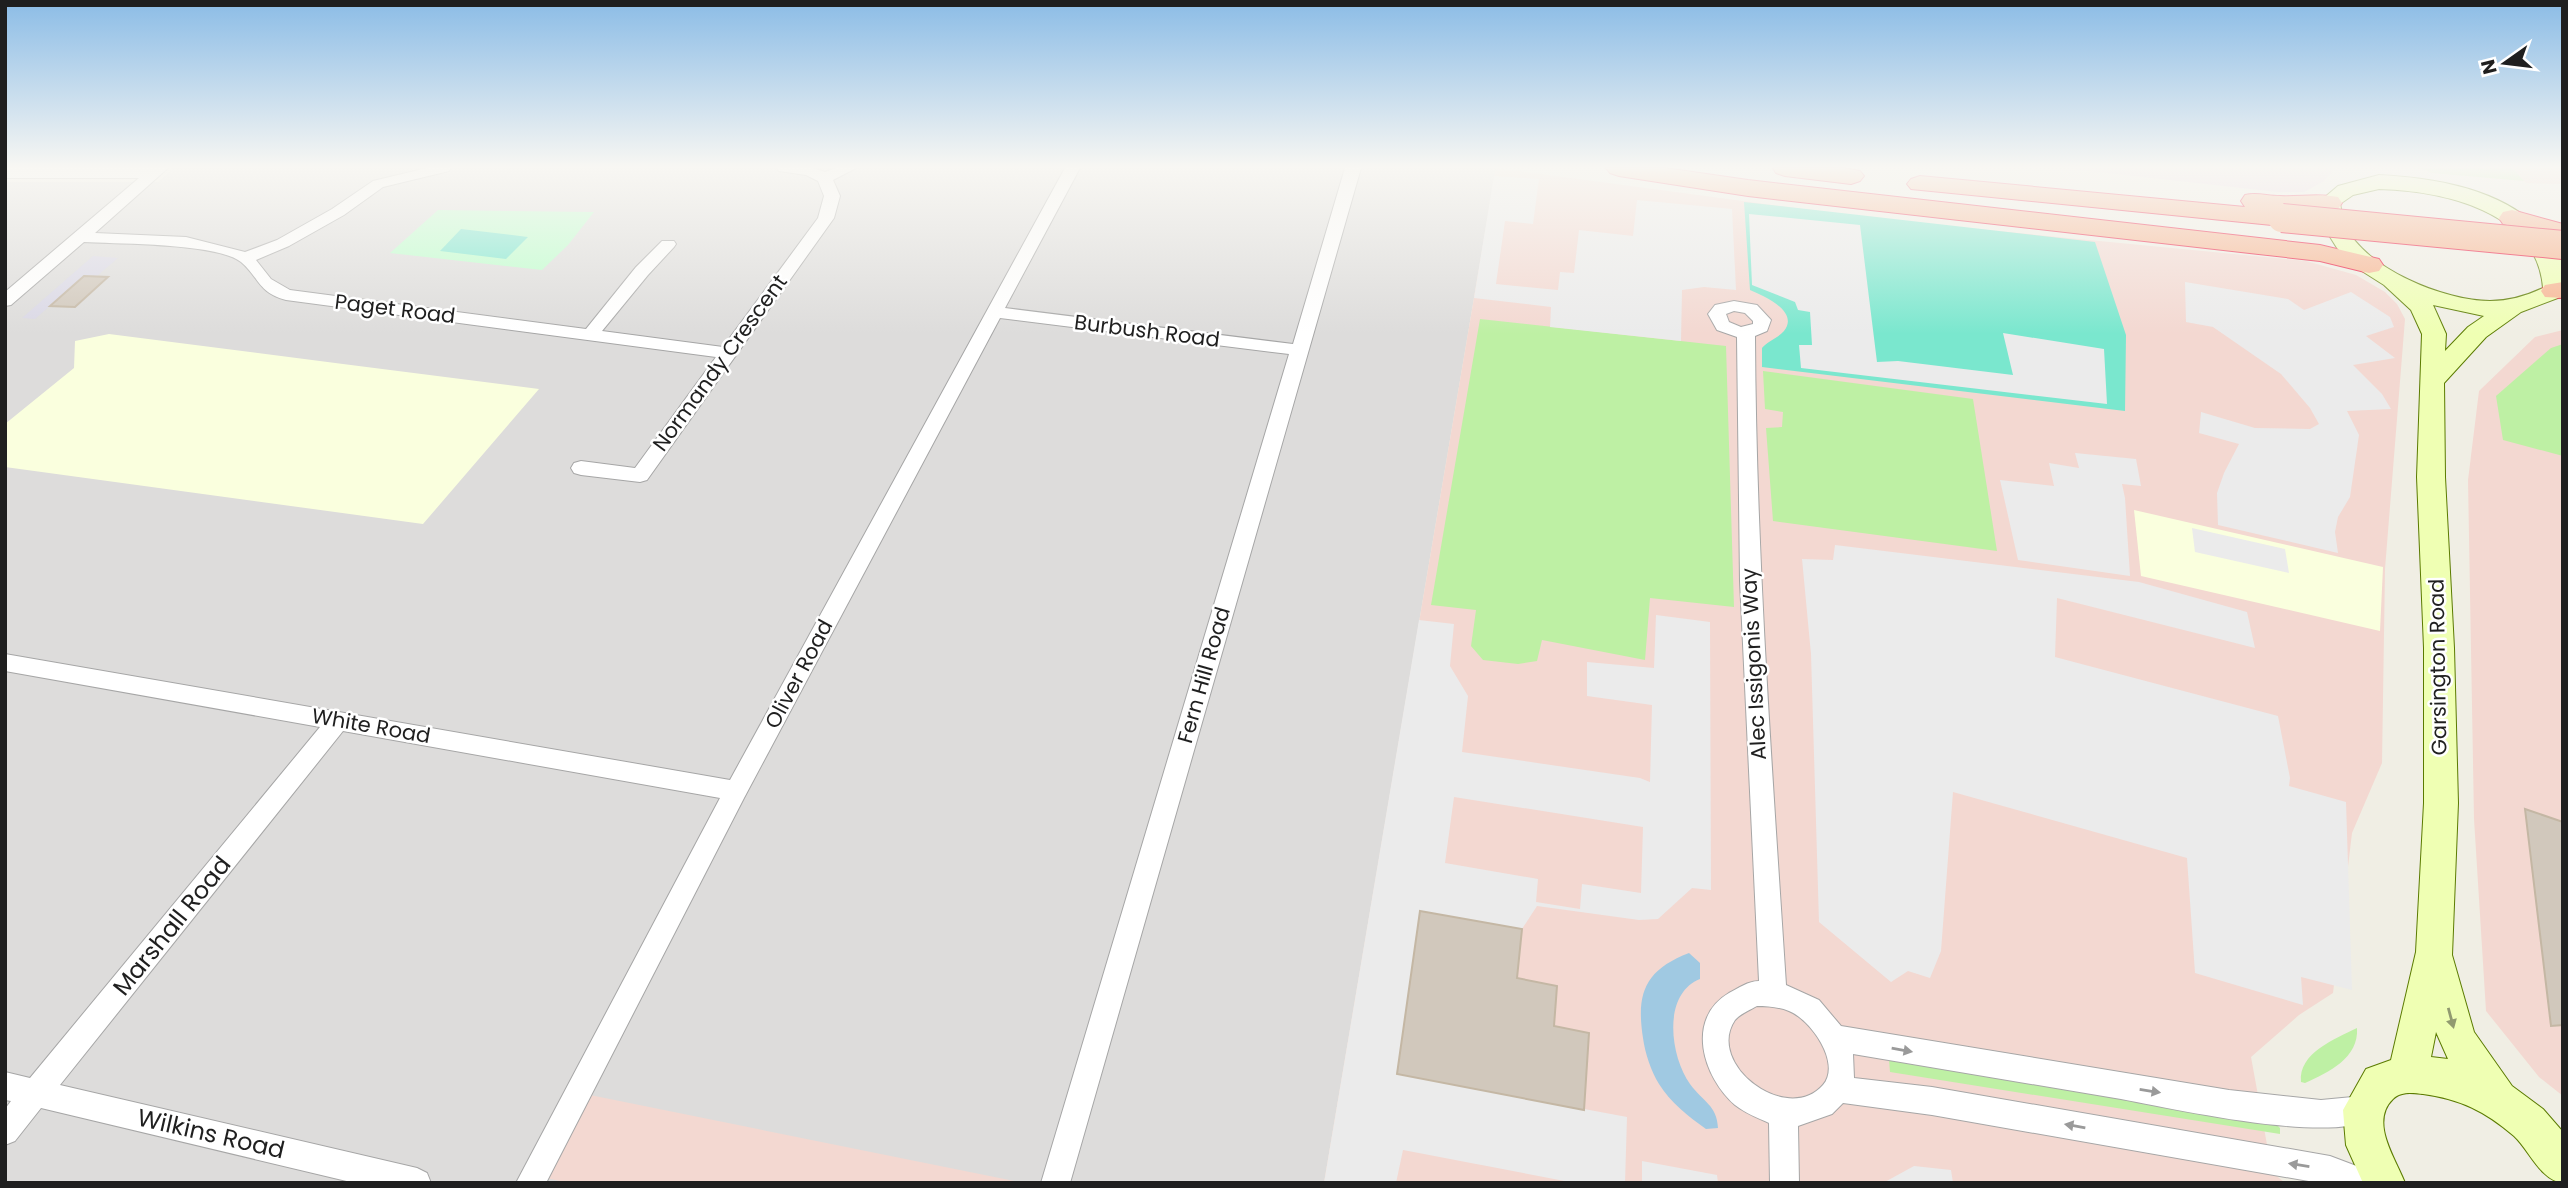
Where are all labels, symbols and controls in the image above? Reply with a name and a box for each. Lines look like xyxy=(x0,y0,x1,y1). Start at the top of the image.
north arrow xyxy=(2470,28,2540,98)
text: N xyxy=(2474,57,2504,77)
street label: Normandy Crescent xyxy=(646,269,794,457)
street label: Paget Road xyxy=(333,287,457,330)
street label: Burbush Road xyxy=(1073,307,1221,354)
street label: Alec Issigonis Way xyxy=(1734,567,1773,761)
street label: Garsington Road xyxy=(2421,578,2454,756)
street label: Fern Hill Road xyxy=(1170,603,1237,747)
street label: Oliver Road xyxy=(758,614,839,733)
street label: White Road xyxy=(309,701,433,750)
street label: Marshall Road xyxy=(105,849,238,1002)
one-way arrow xyxy=(2446,1008,2457,1030)
one-way arrow xyxy=(1891,1045,1913,1056)
one-way arrow xyxy=(2140,1086,2162,1097)
street label: Wilkins Road xyxy=(134,1101,288,1166)
one-way arrow xyxy=(2064,1120,2086,1131)
one-way arrow xyxy=(2288,1159,2310,1170)

